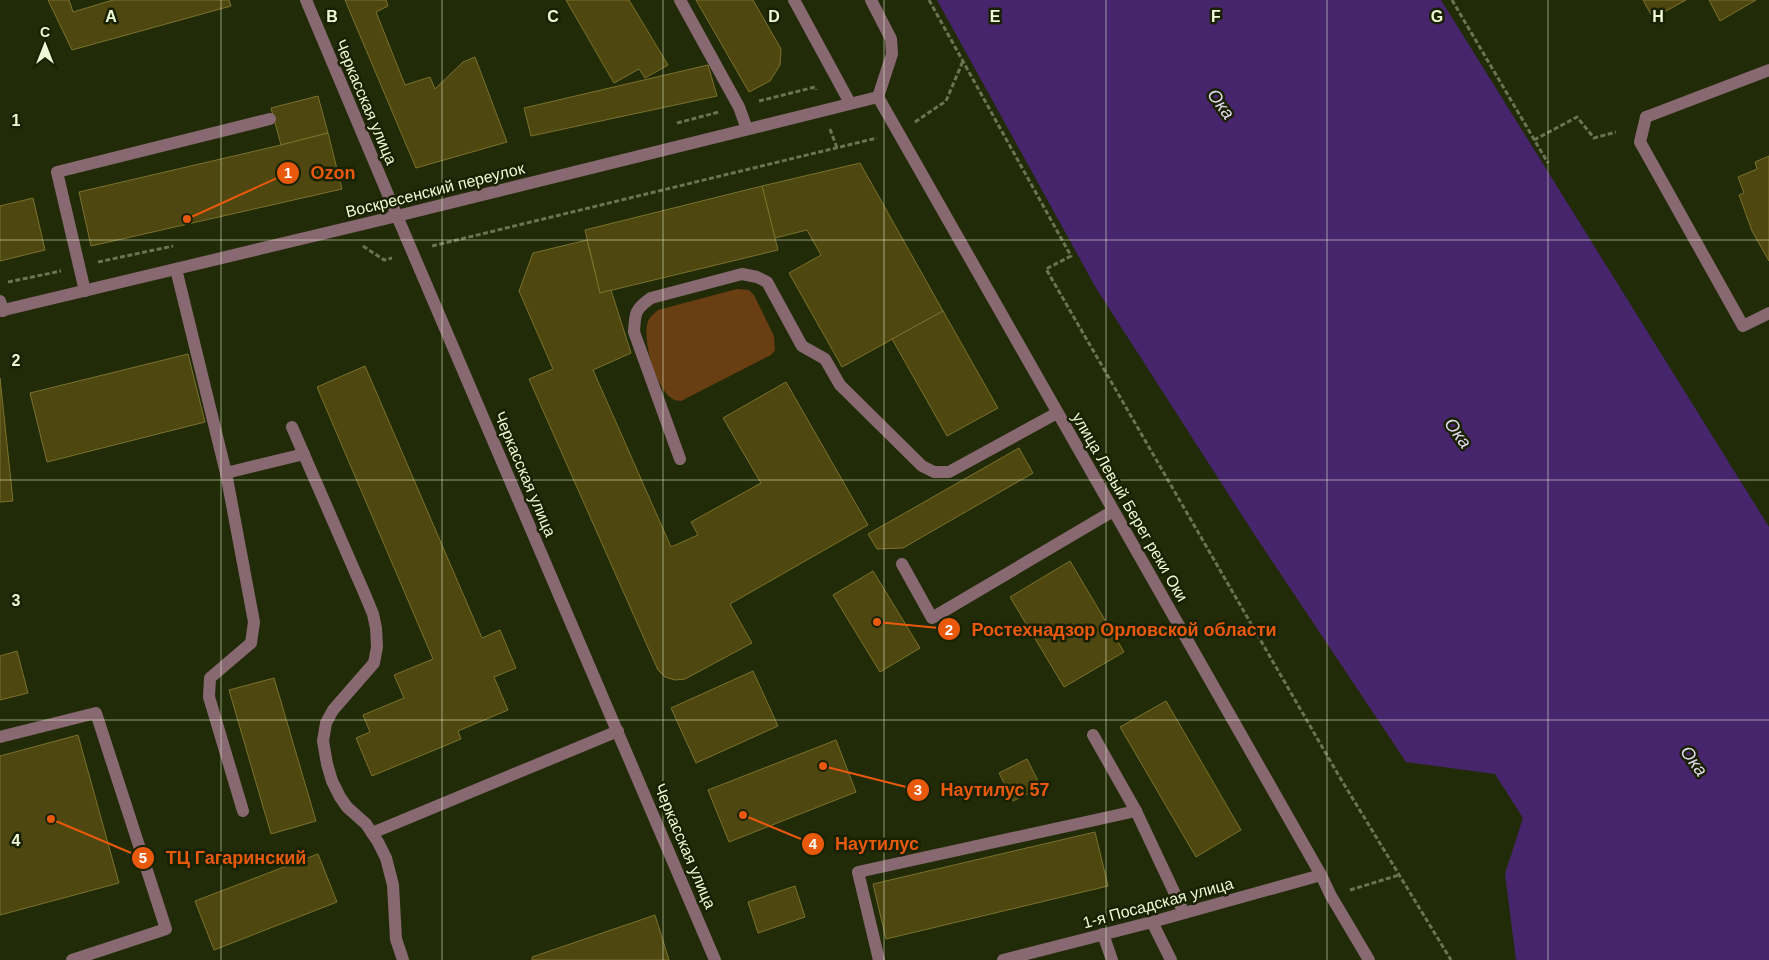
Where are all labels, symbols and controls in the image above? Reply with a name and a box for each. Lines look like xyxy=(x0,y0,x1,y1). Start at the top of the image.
text: A xyxy=(105,8,117,25)
text: B xyxy=(326,8,338,25)
text: C xyxy=(547,8,559,25)
text: D xyxy=(768,8,780,25)
text: E xyxy=(990,8,1001,25)
text: F xyxy=(1211,8,1221,25)
text: G xyxy=(1431,8,1443,25)
text: H xyxy=(1652,8,1664,25)
north arrow xyxy=(20,20,70,70)
text: С xyxy=(40,24,50,40)
street label: Черкасская улица xyxy=(332,37,400,167)
water label: Ока xyxy=(1203,85,1239,123)
text: 1 xyxy=(12,112,21,129)
callout: Ozon xyxy=(275,156,365,189)
street label: Воскресенский переулок xyxy=(344,159,527,220)
text: Ozon xyxy=(311,163,356,183)
text: 1 xyxy=(284,164,292,181)
text: 2 xyxy=(12,352,21,369)
street label: Черкасская улица xyxy=(491,409,559,539)
street label: улица Левый Берег реки Оки xyxy=(1069,410,1191,604)
water label: Ока xyxy=(1440,414,1476,452)
text: 3 xyxy=(12,592,21,609)
callout: Ростехнадзор Орловской области xyxy=(936,613,1287,646)
text: Ростехнадзор Орловской области xyxy=(971,620,1277,640)
text: 2 xyxy=(945,621,953,638)
water label: Ока xyxy=(1676,742,1712,780)
callout: Наутилус 57 xyxy=(905,773,1059,806)
text: Наутилус 57 xyxy=(941,780,1049,800)
street label: Черкасская улица xyxy=(651,781,719,911)
text: 3 xyxy=(914,781,922,798)
callout: Наутилус xyxy=(800,828,929,861)
text: 4 xyxy=(12,832,21,849)
text: Наутилус xyxy=(835,834,919,854)
text: 4 xyxy=(809,835,818,852)
callout: ТЦ Гагаринский xyxy=(131,842,317,875)
text: ТЦ Гагаринский xyxy=(166,848,306,868)
text: 5 xyxy=(139,849,147,866)
street label: 1-я Посадская улица xyxy=(1081,875,1235,931)

